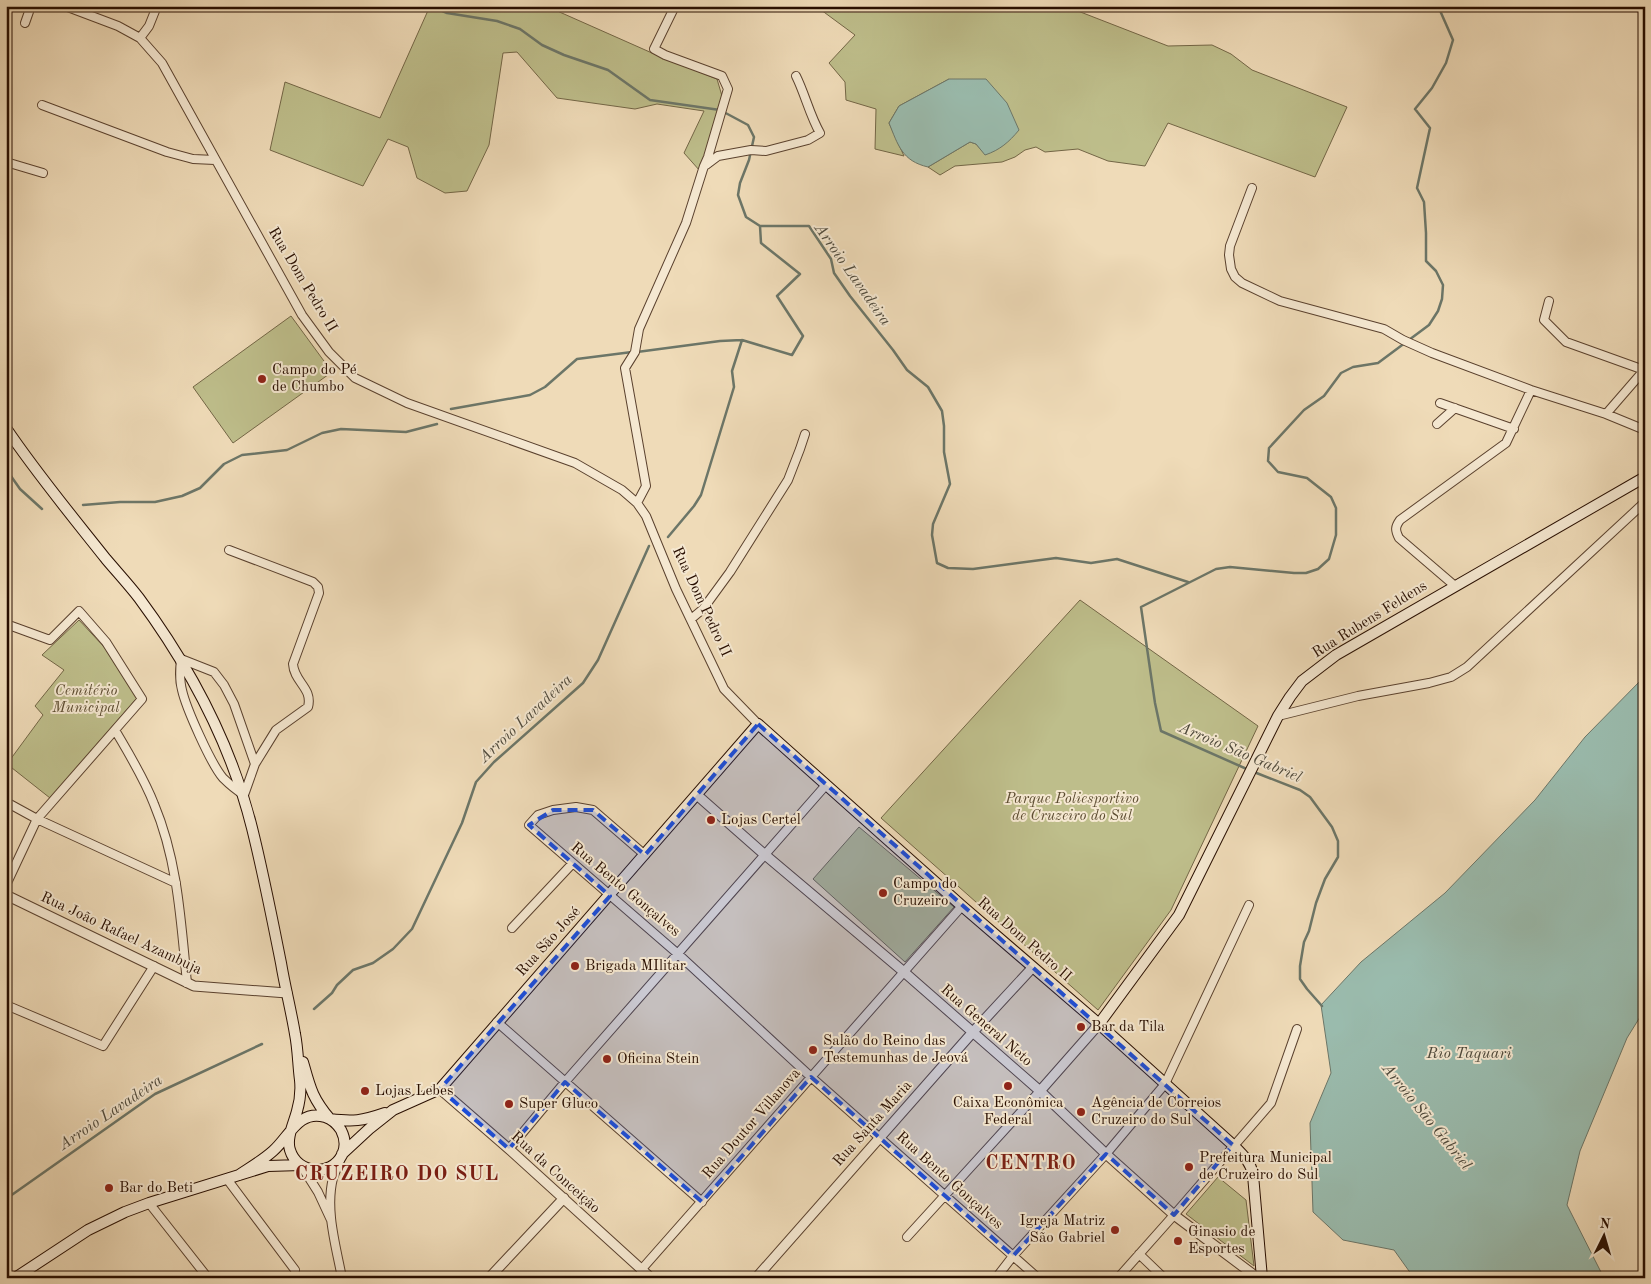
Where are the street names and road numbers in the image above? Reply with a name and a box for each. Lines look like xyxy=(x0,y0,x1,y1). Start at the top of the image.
street label: Rua Dom Pedro II xyxy=(265,225,339,335)
street label: Rua Dom Pedro II xyxy=(669,545,733,659)
street label: Rua Rubens Feldens xyxy=(1310,579,1430,661)
street label: Rua Bento Gonçalves xyxy=(567,840,683,940)
street label: Rua João Rafael Azambuja xyxy=(38,890,204,978)
street label: Rua Dom Pedro II xyxy=(974,895,1074,985)
street label: Rua São José xyxy=(514,904,584,980)
street label: Rua General Neto xyxy=(937,982,1035,1070)
street label: Rua Doutor Villanova xyxy=(700,1065,804,1182)
street label: Rua Santa Maria xyxy=(831,1078,916,1170)
street label: Rua da Conceição xyxy=(508,1129,602,1217)
street label: Rua Bento Gonçalves xyxy=(893,1129,1005,1233)

